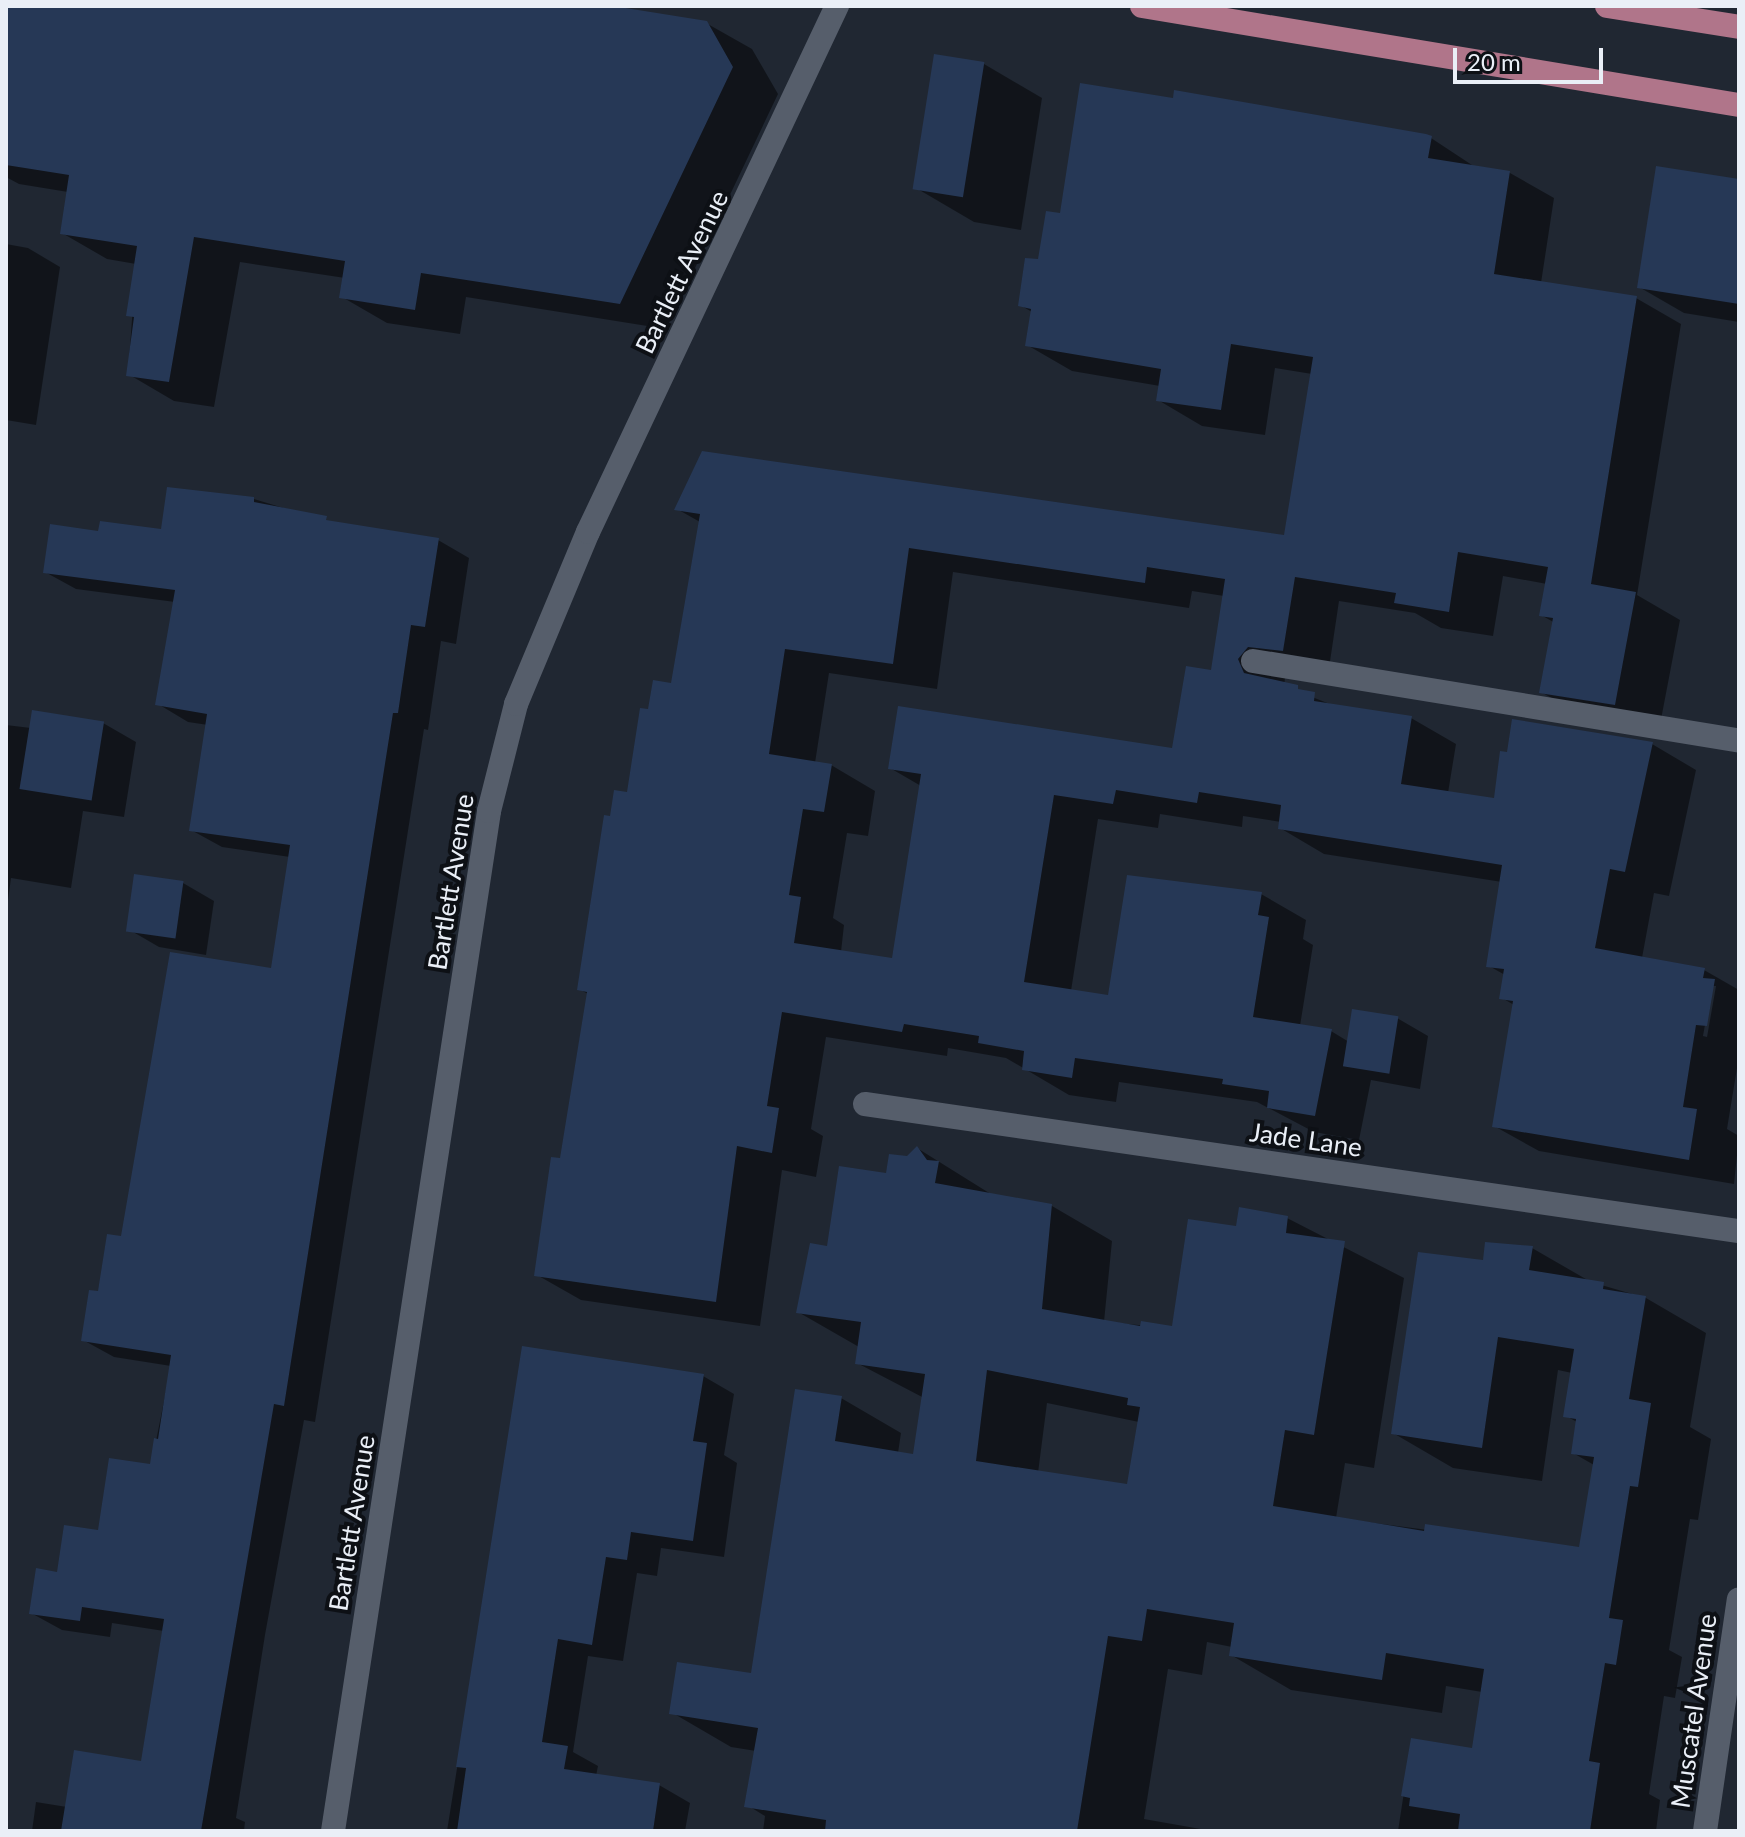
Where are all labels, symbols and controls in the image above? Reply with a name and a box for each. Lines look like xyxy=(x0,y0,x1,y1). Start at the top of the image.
scale bar xyxy=(1457,32,1607,82)
text: 20 m xyxy=(1467,47,1521,76)
street label: Bartlett Avenue xyxy=(629,185,735,359)
street label: Bartlett Avenue xyxy=(422,791,480,973)
street label: Jade Lane xyxy=(1248,1117,1364,1163)
street label: Bartlett Avenue xyxy=(323,1432,381,1614)
street label: Muscatel Avenue xyxy=(1665,1611,1723,1811)

